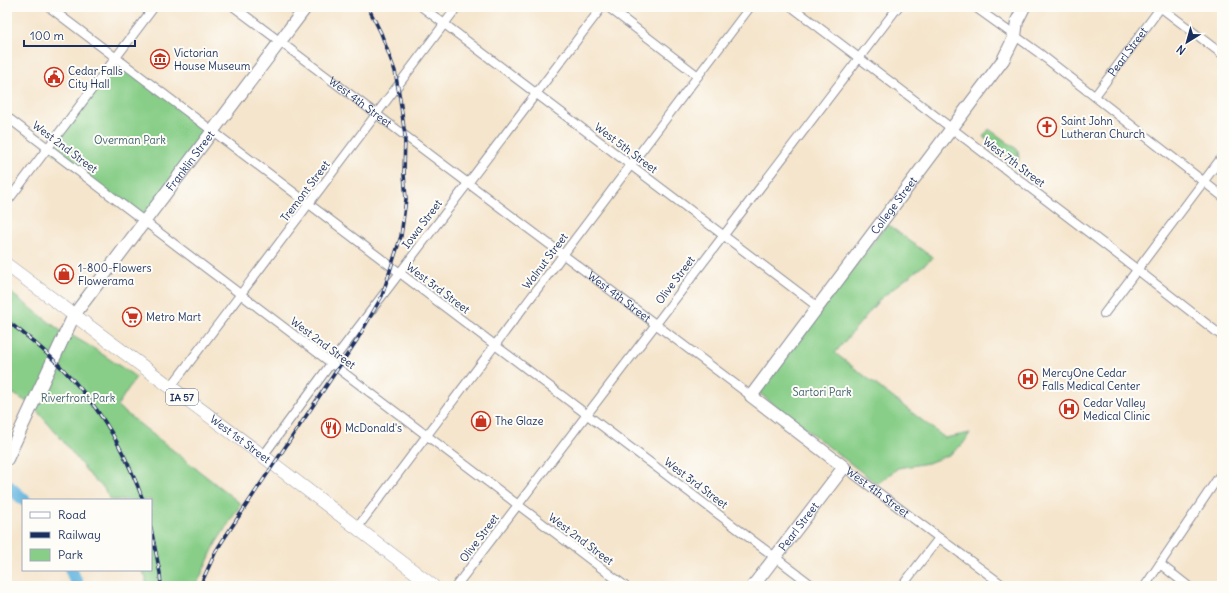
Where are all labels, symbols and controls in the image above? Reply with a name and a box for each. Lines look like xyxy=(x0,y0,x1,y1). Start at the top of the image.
scale bar xyxy=(24,22,135,48)
north arrow xyxy=(1167,22,1207,62)
street label: Pearl Street xyxy=(1105,24,1151,79)
text: 100 m xyxy=(30,28,64,43)
text: N xyxy=(1174,42,1188,58)
place label: Victorian House Museum xyxy=(174,46,251,73)
museum icon: Victorian House Museum xyxy=(149,48,171,70)
place label: Cedar Falls City Hall xyxy=(68,64,123,91)
public building icon: Cedar Falls City Hall xyxy=(43,66,65,88)
street label: West 4th Street xyxy=(326,74,395,130)
place label: Saint John Lutheran Church xyxy=(1061,114,1145,141)
church icon: Saint John Lutheran Church xyxy=(1036,116,1058,138)
street label: West 2nd Street xyxy=(30,118,100,176)
street label: West 5th Street xyxy=(592,120,660,176)
street label: Franklin Street xyxy=(163,128,218,194)
park label: Overman Park xyxy=(94,133,166,147)
street label: West 7th Street xyxy=(980,134,1048,190)
street label: Tremont Street xyxy=(277,157,333,224)
street label: College Street xyxy=(868,174,920,237)
street label: Iowa Street xyxy=(399,197,445,251)
street label: Walnut Street xyxy=(519,230,571,292)
street label: Olive Street xyxy=(652,253,698,307)
street label: West 3rd Street xyxy=(403,260,473,317)
place label: 1-800-Flowers Flowerama xyxy=(78,261,152,288)
shop icon: 1-800-Flowers Flowerama xyxy=(53,263,75,285)
street label: West 4th Street xyxy=(585,269,654,325)
supermarket icon: Metro Mart xyxy=(121,306,143,328)
place label: Metro Mart xyxy=(146,310,201,324)
street label: West 2nd Street xyxy=(288,314,358,372)
place label: MercyOne Cedar Falls Medical Center xyxy=(1042,366,1141,393)
hospital icon: MercyOne Cedar Falls Medical Center xyxy=(1017,368,1039,390)
park label: Sartori Park xyxy=(792,385,852,399)
road number: IA 57 xyxy=(166,389,198,405)
park label: Riverfront Park xyxy=(41,391,116,405)
place label: Cedar Valley Medical Clinic xyxy=(1083,396,1151,423)
hospital icon: Cedar Valley Medical Clinic xyxy=(1058,398,1080,420)
shop icon: The Glaze xyxy=(470,410,492,432)
street label: West 1st Street xyxy=(207,412,274,466)
place label: The Glaze xyxy=(495,414,543,428)
restaurant icon: McDonald's xyxy=(320,417,342,439)
place label: McDonald's xyxy=(345,421,402,435)
street label: West 3rd Street xyxy=(661,455,731,512)
street label: West 4th Street xyxy=(843,464,912,520)
legend xyxy=(22,499,152,571)
street label: Pearl Street xyxy=(776,499,822,553)
text: Road xyxy=(58,507,86,522)
street label: West 2nd Street xyxy=(546,510,616,568)
street label: Olive Street xyxy=(456,511,502,565)
text: Railway xyxy=(58,527,101,542)
text: Park xyxy=(58,547,83,562)

